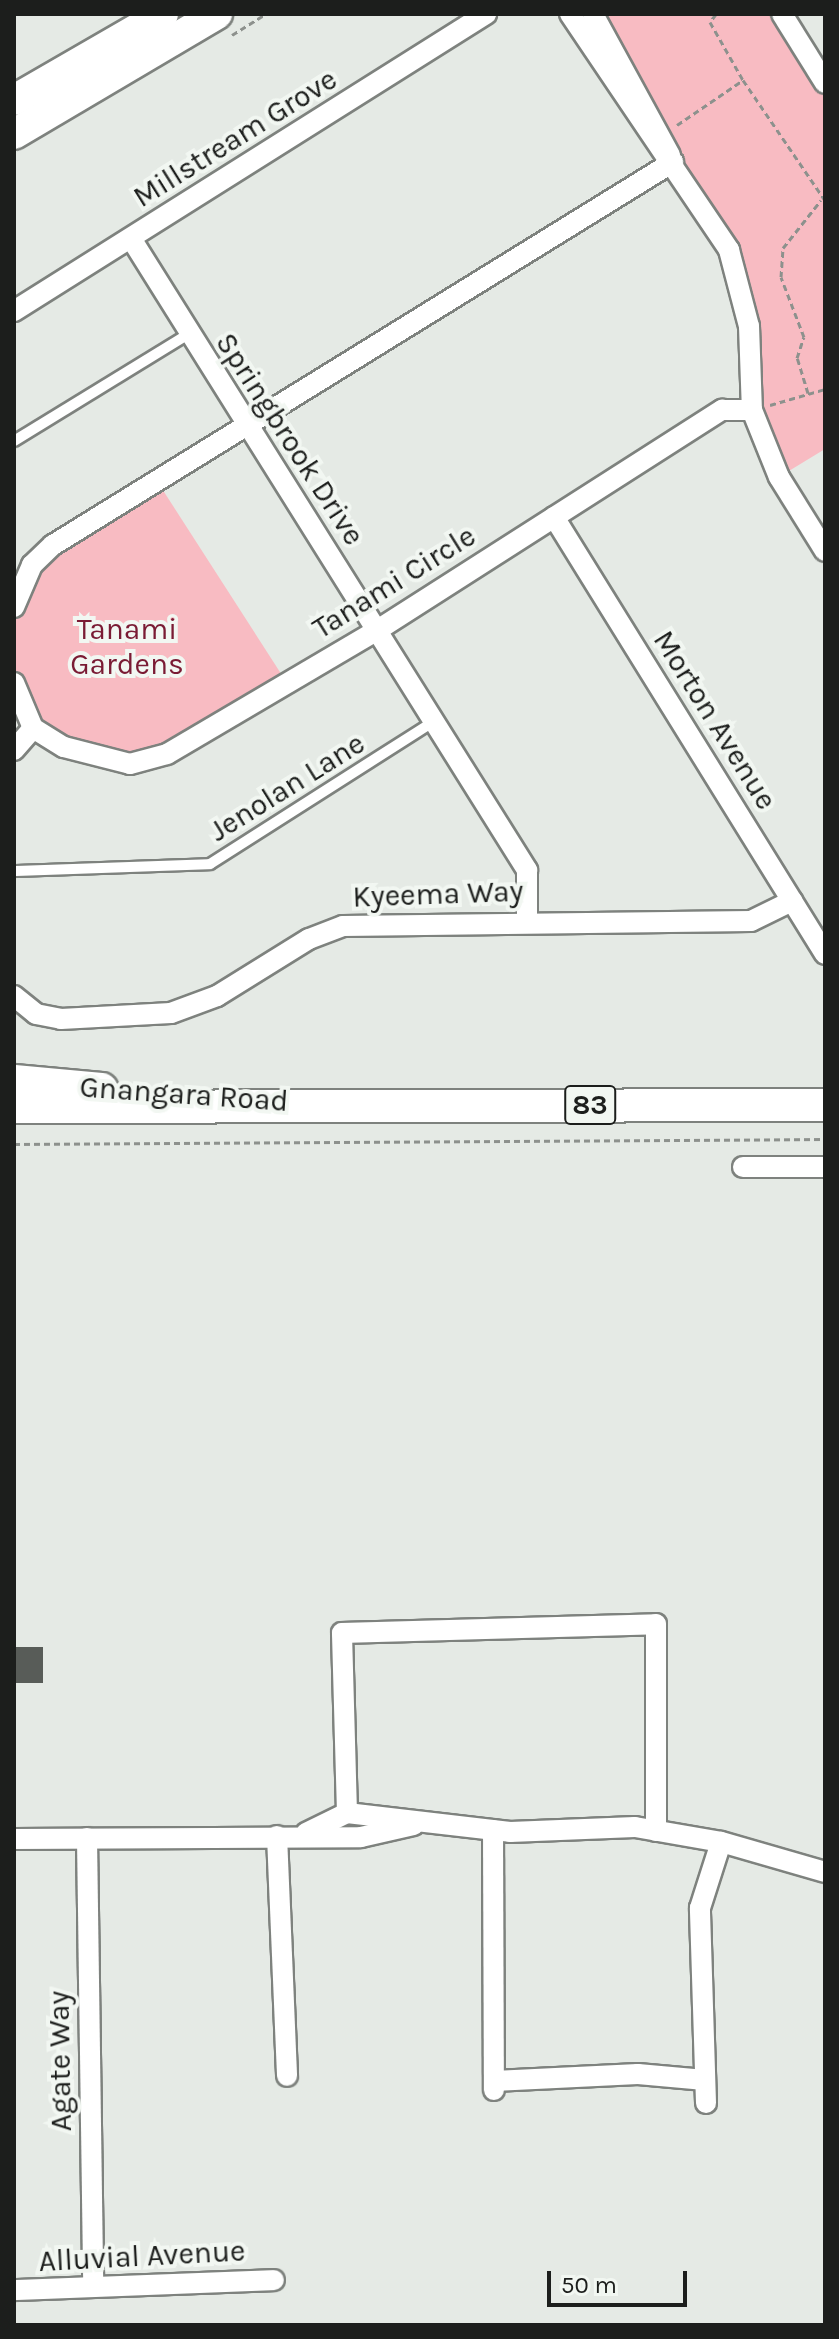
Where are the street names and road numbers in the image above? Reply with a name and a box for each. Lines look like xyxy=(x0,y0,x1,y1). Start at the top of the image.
street label: Millstream Grove xyxy=(127,61,343,215)
street label: Springbrook Drive xyxy=(208,326,372,552)
street label: Tanami Circle xyxy=(306,518,482,646)
street label: Morton Avenue xyxy=(646,624,784,816)
street label: Jenolan Lane xyxy=(203,725,371,849)
street label: Kyeema Way xyxy=(352,873,524,915)
street label: Gnangara Road xyxy=(78,1069,290,1119)
road number: 83 xyxy=(564,1081,616,1129)
street label: Agate Way xyxy=(41,1990,79,2132)
street label: Alluvial Avenue xyxy=(38,2233,246,2279)

